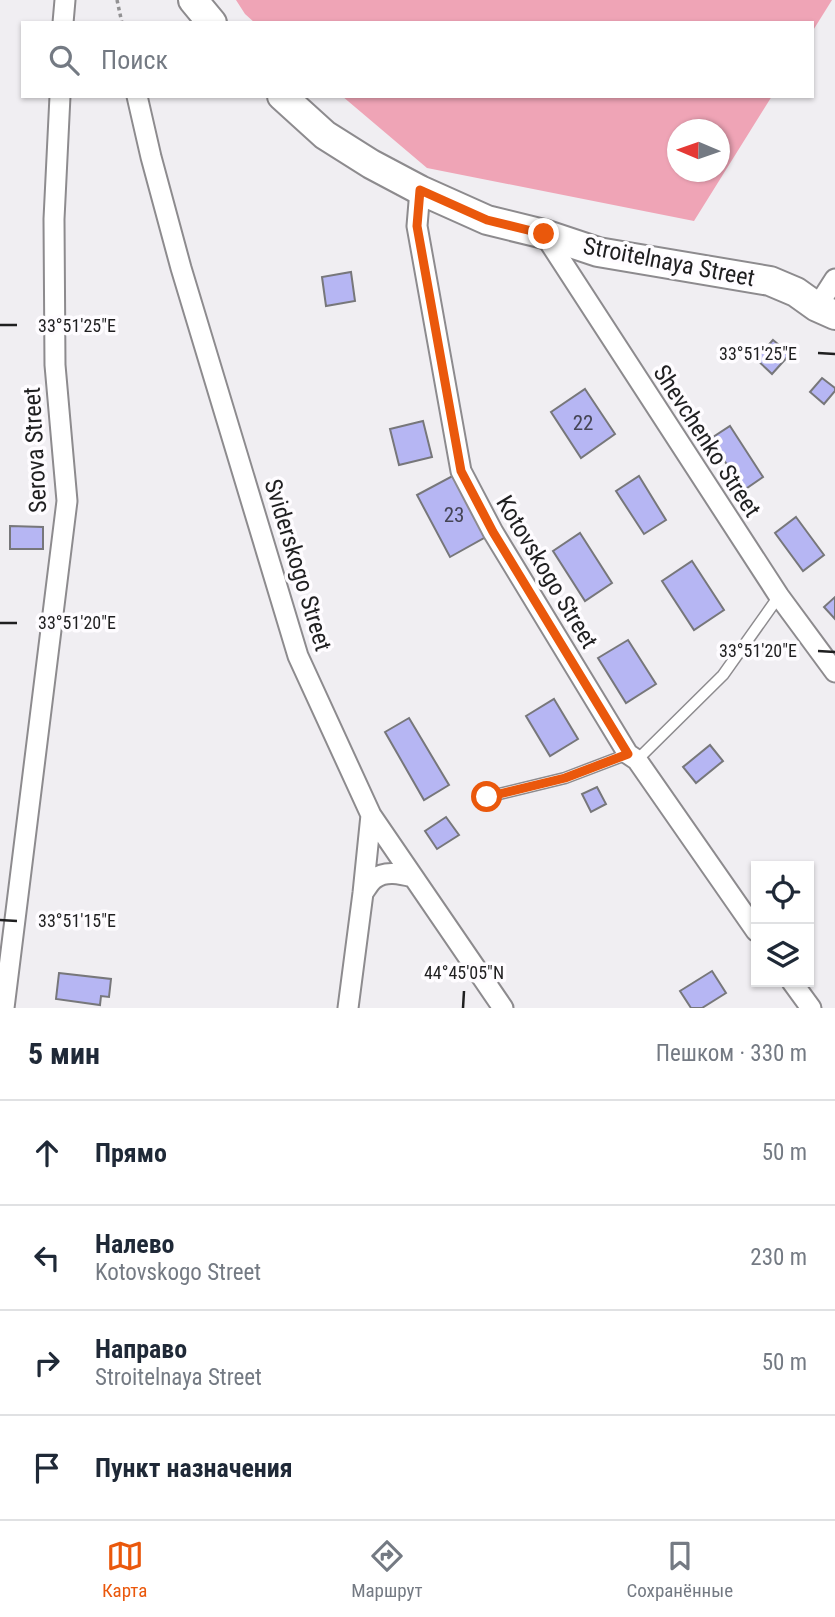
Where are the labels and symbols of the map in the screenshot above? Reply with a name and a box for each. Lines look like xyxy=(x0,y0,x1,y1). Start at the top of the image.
north arrow xyxy=(667,119,730,182)
route end xyxy=(528,218,559,249)
street label: Stroitelnaya Street xyxy=(581,232,757,292)
text: 33°51'25"E xyxy=(38,315,116,336)
text: 33°51'25"E xyxy=(719,343,797,364)
street label: Shevchenko Street xyxy=(647,360,767,522)
street label: Serova Street xyxy=(18,386,52,514)
house number: 22 xyxy=(573,411,593,435)
street label: Sviderskogo Street xyxy=(259,476,337,654)
street label: Kotovskogo Street xyxy=(490,491,604,653)
house number: 23 xyxy=(444,503,464,527)
text: 33°51'20"E xyxy=(38,612,116,633)
text: 33°51'20"E xyxy=(719,640,797,661)
route start xyxy=(471,781,502,812)
text: 33°51'15"E xyxy=(38,910,116,931)
text: 44°45'05"N xyxy=(424,962,504,983)

